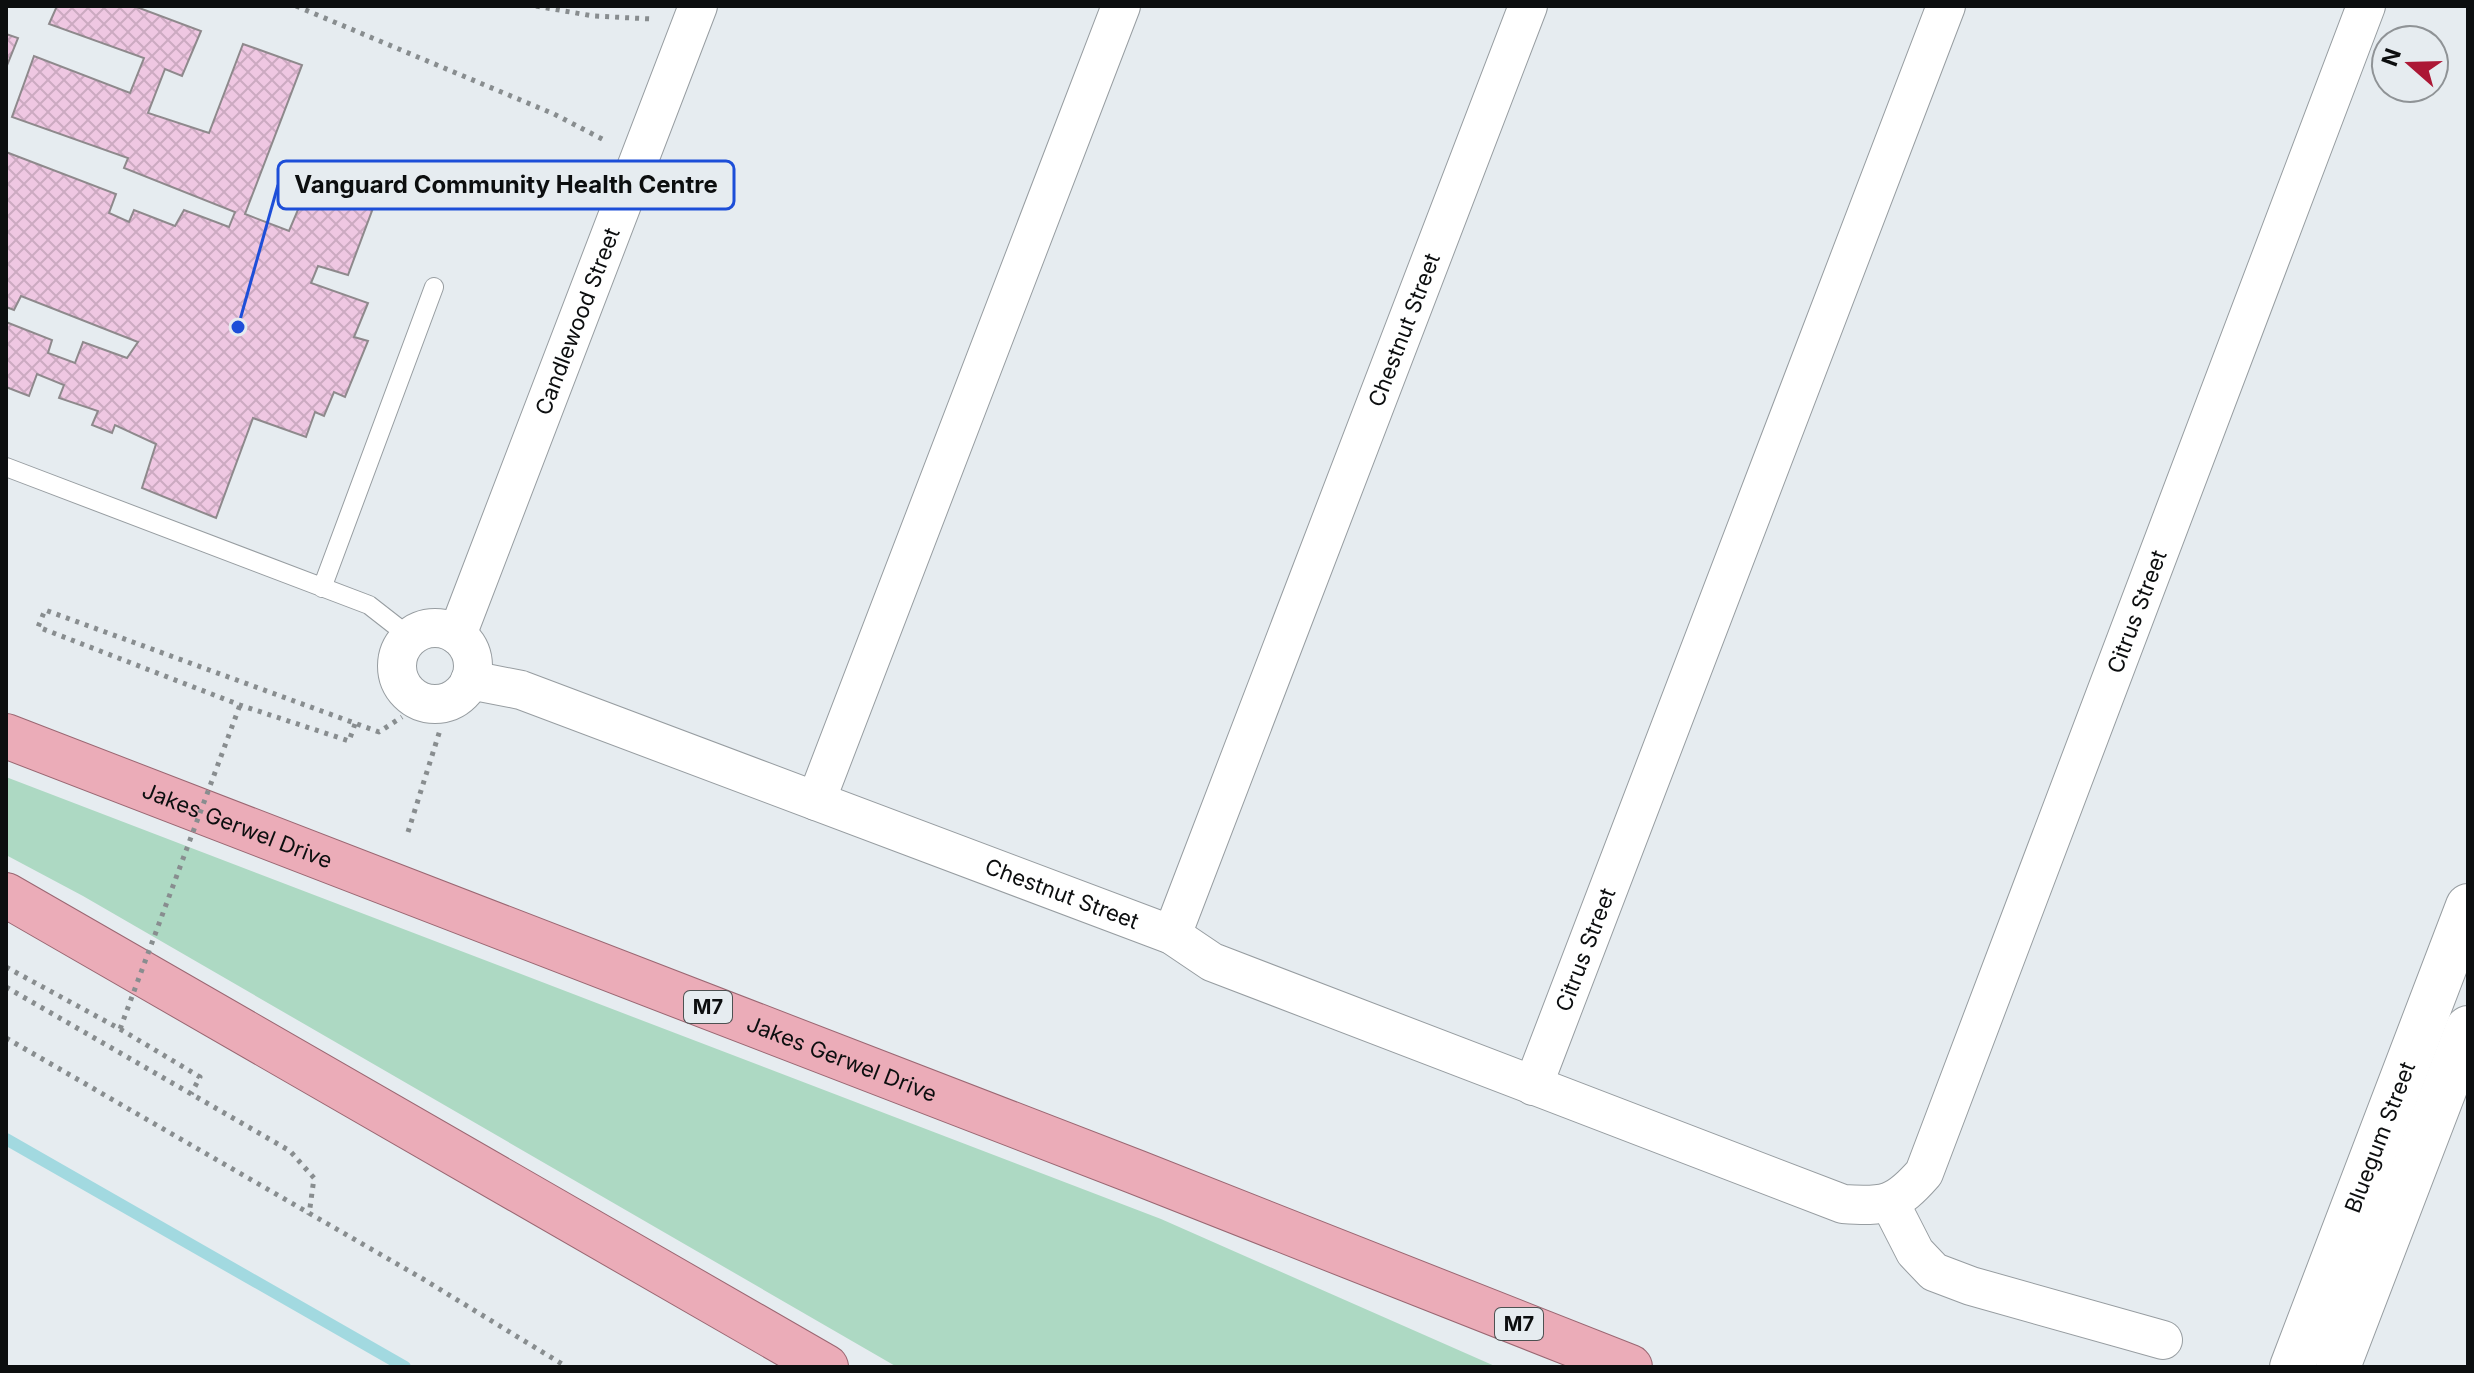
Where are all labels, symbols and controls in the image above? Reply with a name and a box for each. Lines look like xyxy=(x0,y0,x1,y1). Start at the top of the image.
north arrow xyxy=(2370,24,2450,104)
text: N xyxy=(2376,45,2406,69)
callout: Vanguard Community Health Centre xyxy=(278,161,734,209)
text: Vanguard Community Health Centre xyxy=(294,170,718,199)
street label: Candlewood Street xyxy=(530,224,625,419)
street label: Chestnut Street xyxy=(1363,249,1445,410)
street label: Citrus Street xyxy=(2102,546,2172,677)
street label: Jakes Gerwel Drive xyxy=(139,777,336,874)
street label: Chestnut Street xyxy=(981,853,1142,934)
street label: Citrus Street xyxy=(1550,884,1620,1015)
road number: M7 xyxy=(684,991,732,1023)
street label: Jakes Gerwel Drive xyxy=(743,1010,941,1107)
street label: Bluegum Street xyxy=(2339,1058,2420,1216)
road number: M7 xyxy=(1495,1308,1543,1340)

